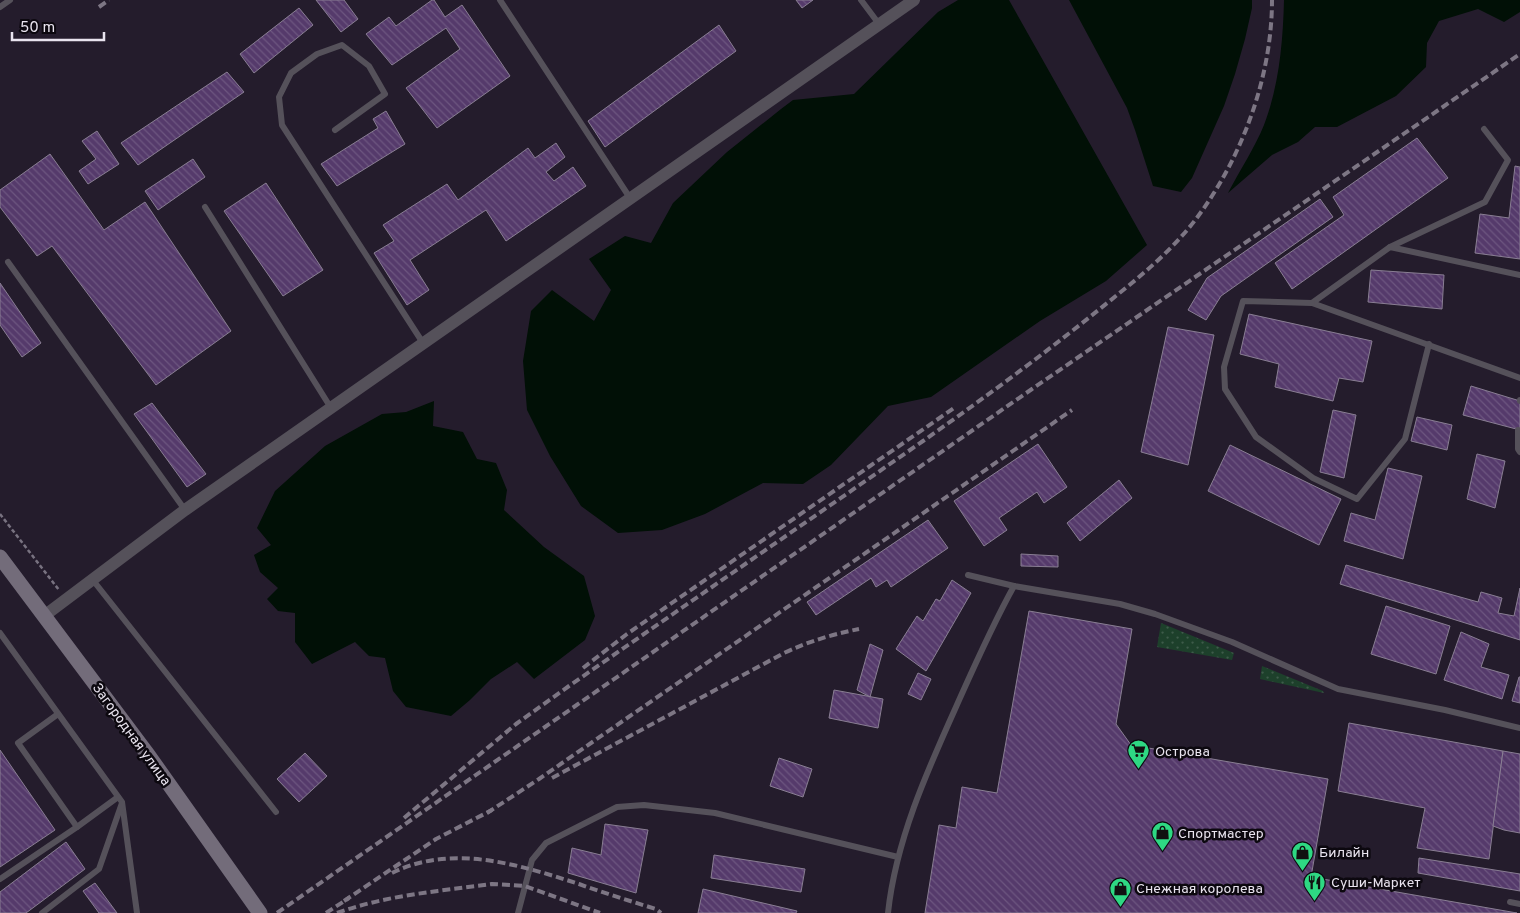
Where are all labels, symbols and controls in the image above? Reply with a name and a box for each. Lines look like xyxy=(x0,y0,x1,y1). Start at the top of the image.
scale bar xyxy=(12,10,105,42)
text: 50 m xyxy=(20,19,55,38)
street label: Загородная улица xyxy=(88,680,174,790)
supermarket icon: Острова xyxy=(1127,739,1151,770)
place label: Острова xyxy=(1155,744,1210,761)
shop icon: Спортмастер xyxy=(1150,821,1174,852)
place label: Спортмастер xyxy=(1178,826,1264,843)
shop icon: Билайн xyxy=(1291,840,1315,871)
place label: Билайн xyxy=(1319,845,1369,862)
restaurant icon: Суши-Маркет xyxy=(1303,870,1327,901)
place label: Суши-Маркет xyxy=(1331,875,1421,892)
shop icon: Снежная королева xyxy=(1108,876,1132,907)
place label: Снежная королева xyxy=(1136,881,1263,898)

